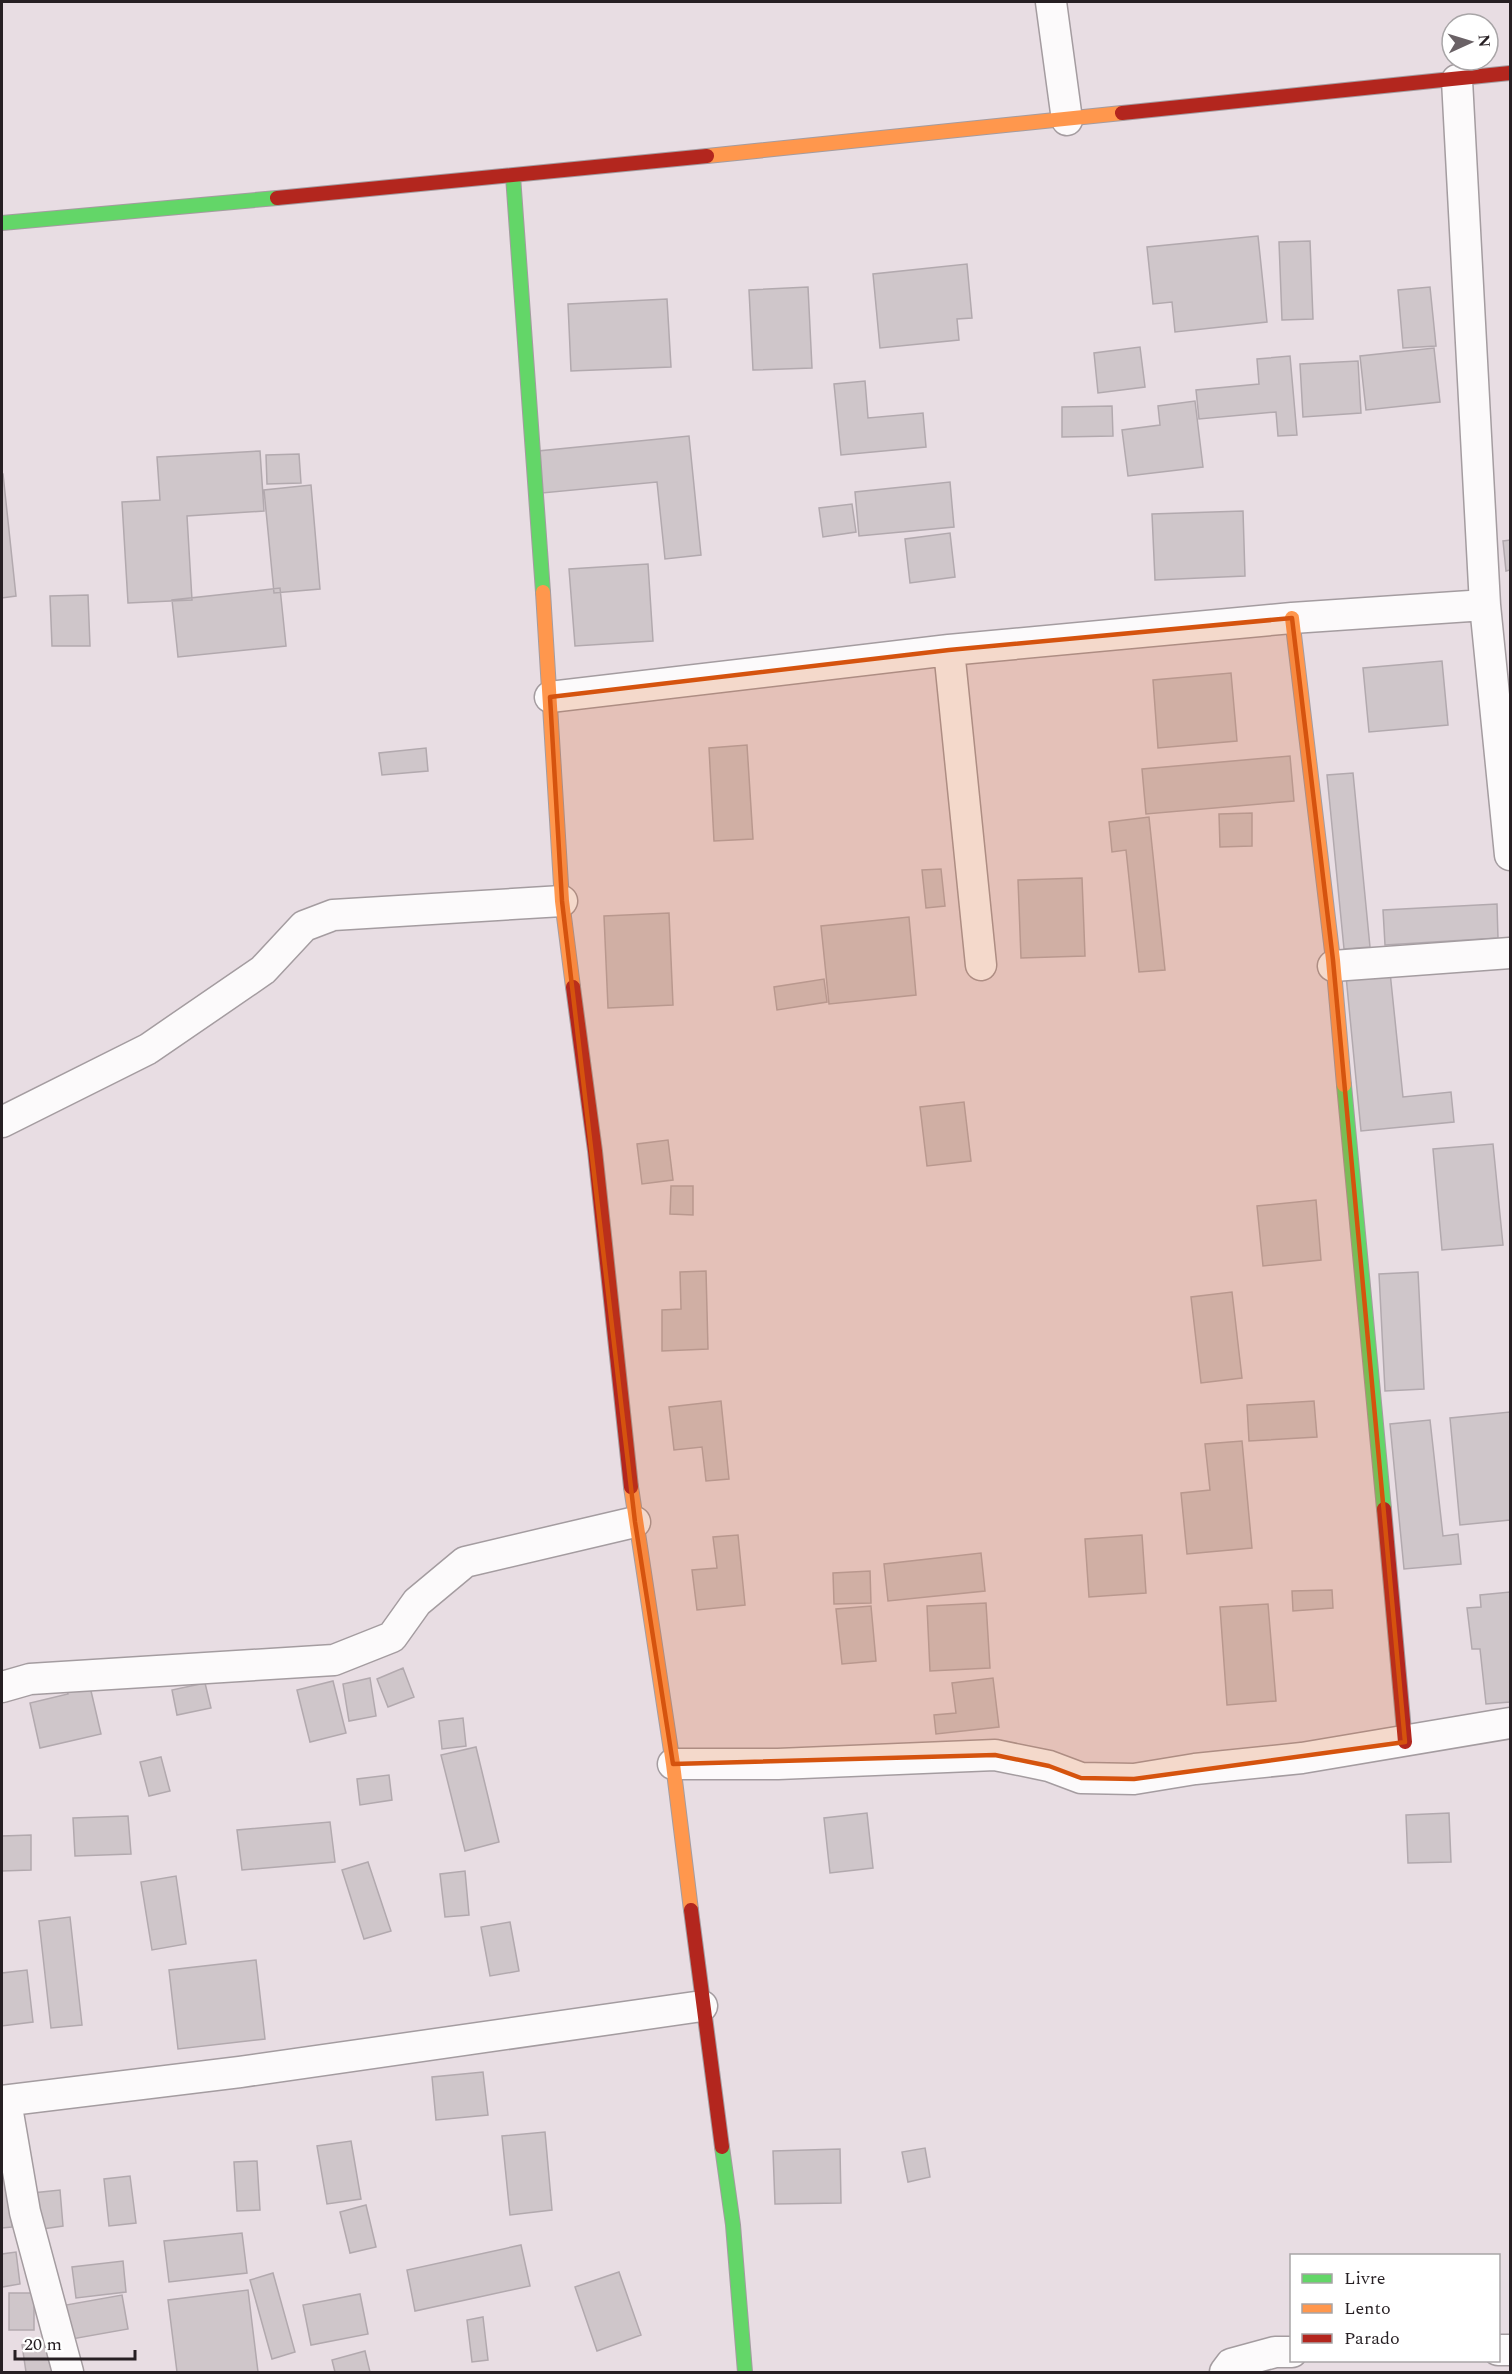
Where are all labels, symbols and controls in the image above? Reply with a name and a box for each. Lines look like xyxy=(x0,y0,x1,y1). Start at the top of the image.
north arrow xyxy=(1440,12,1500,72)
text: N xyxy=(1472,34,1496,48)
legend xyxy=(1290,2254,1500,2362)
text: Livre xyxy=(1344,2265,1386,2292)
text: Lento xyxy=(1344,2295,1391,2322)
scale bar xyxy=(15,2323,135,2361)
text: Parado xyxy=(1344,2325,1400,2352)
text: 20 m xyxy=(24,2331,62,2358)

